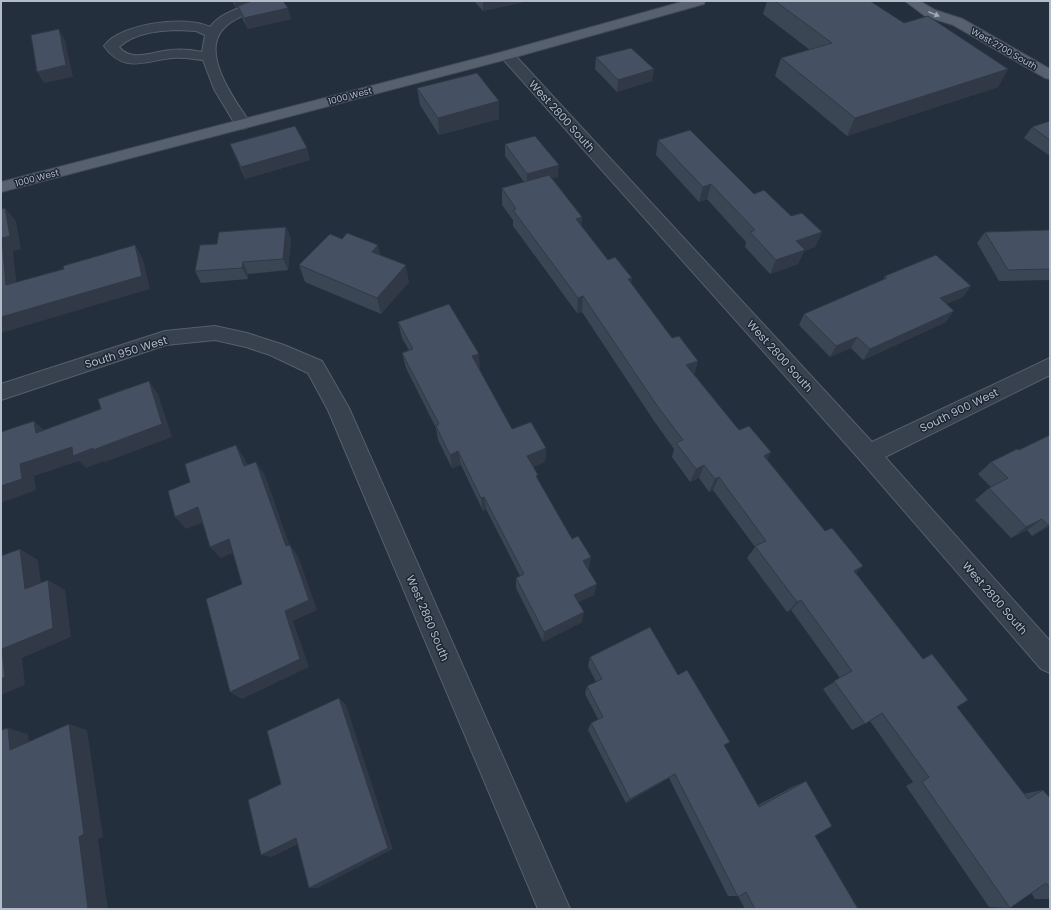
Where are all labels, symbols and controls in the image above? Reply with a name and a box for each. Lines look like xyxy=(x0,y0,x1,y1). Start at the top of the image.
one-way arrow xyxy=(928,11,940,17)
street label: West 2700 South xyxy=(969,25,1039,73)
street label: West 2800 South xyxy=(525,77,599,155)
street label: 1000 West xyxy=(327,84,373,108)
street label: 1000 West xyxy=(14,166,60,190)
street label: West 2800 South xyxy=(743,317,817,395)
street label: South 950 West xyxy=(83,332,169,372)
street label: South 900 West xyxy=(917,384,1001,436)
street label: West 2800 South xyxy=(959,558,1031,638)
street label: West 2860 South xyxy=(403,573,453,663)

